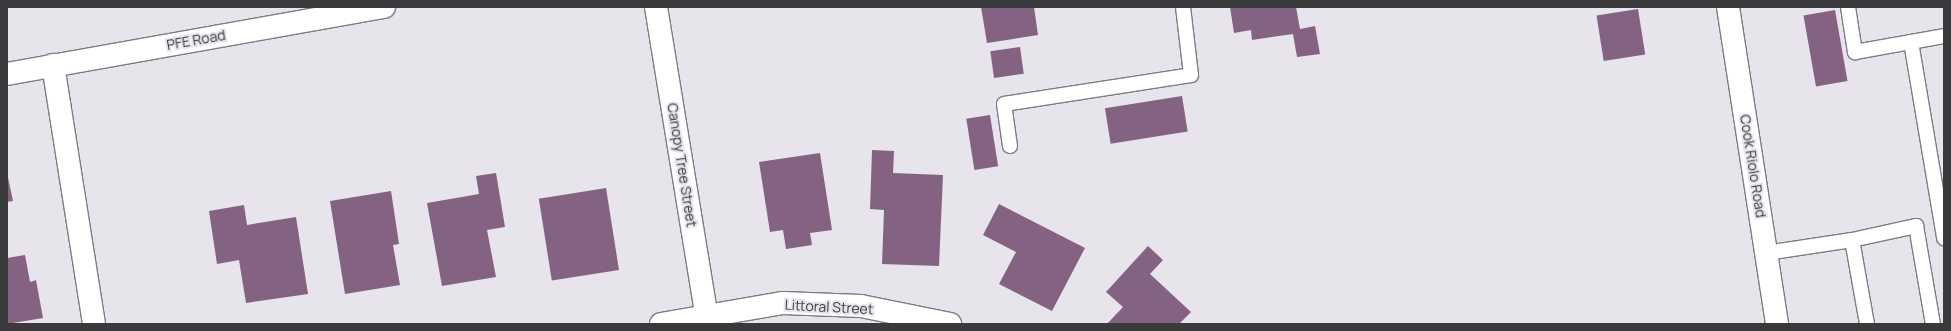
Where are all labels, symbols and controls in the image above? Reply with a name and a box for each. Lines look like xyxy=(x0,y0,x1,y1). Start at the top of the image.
street label: PFE Road xyxy=(165,27,227,53)
street label: Canopy Tree Street xyxy=(664,102,700,228)
street label: Cook Riolo Road xyxy=(1737,113,1769,219)
street label: Littoral Street xyxy=(784,296,874,318)

